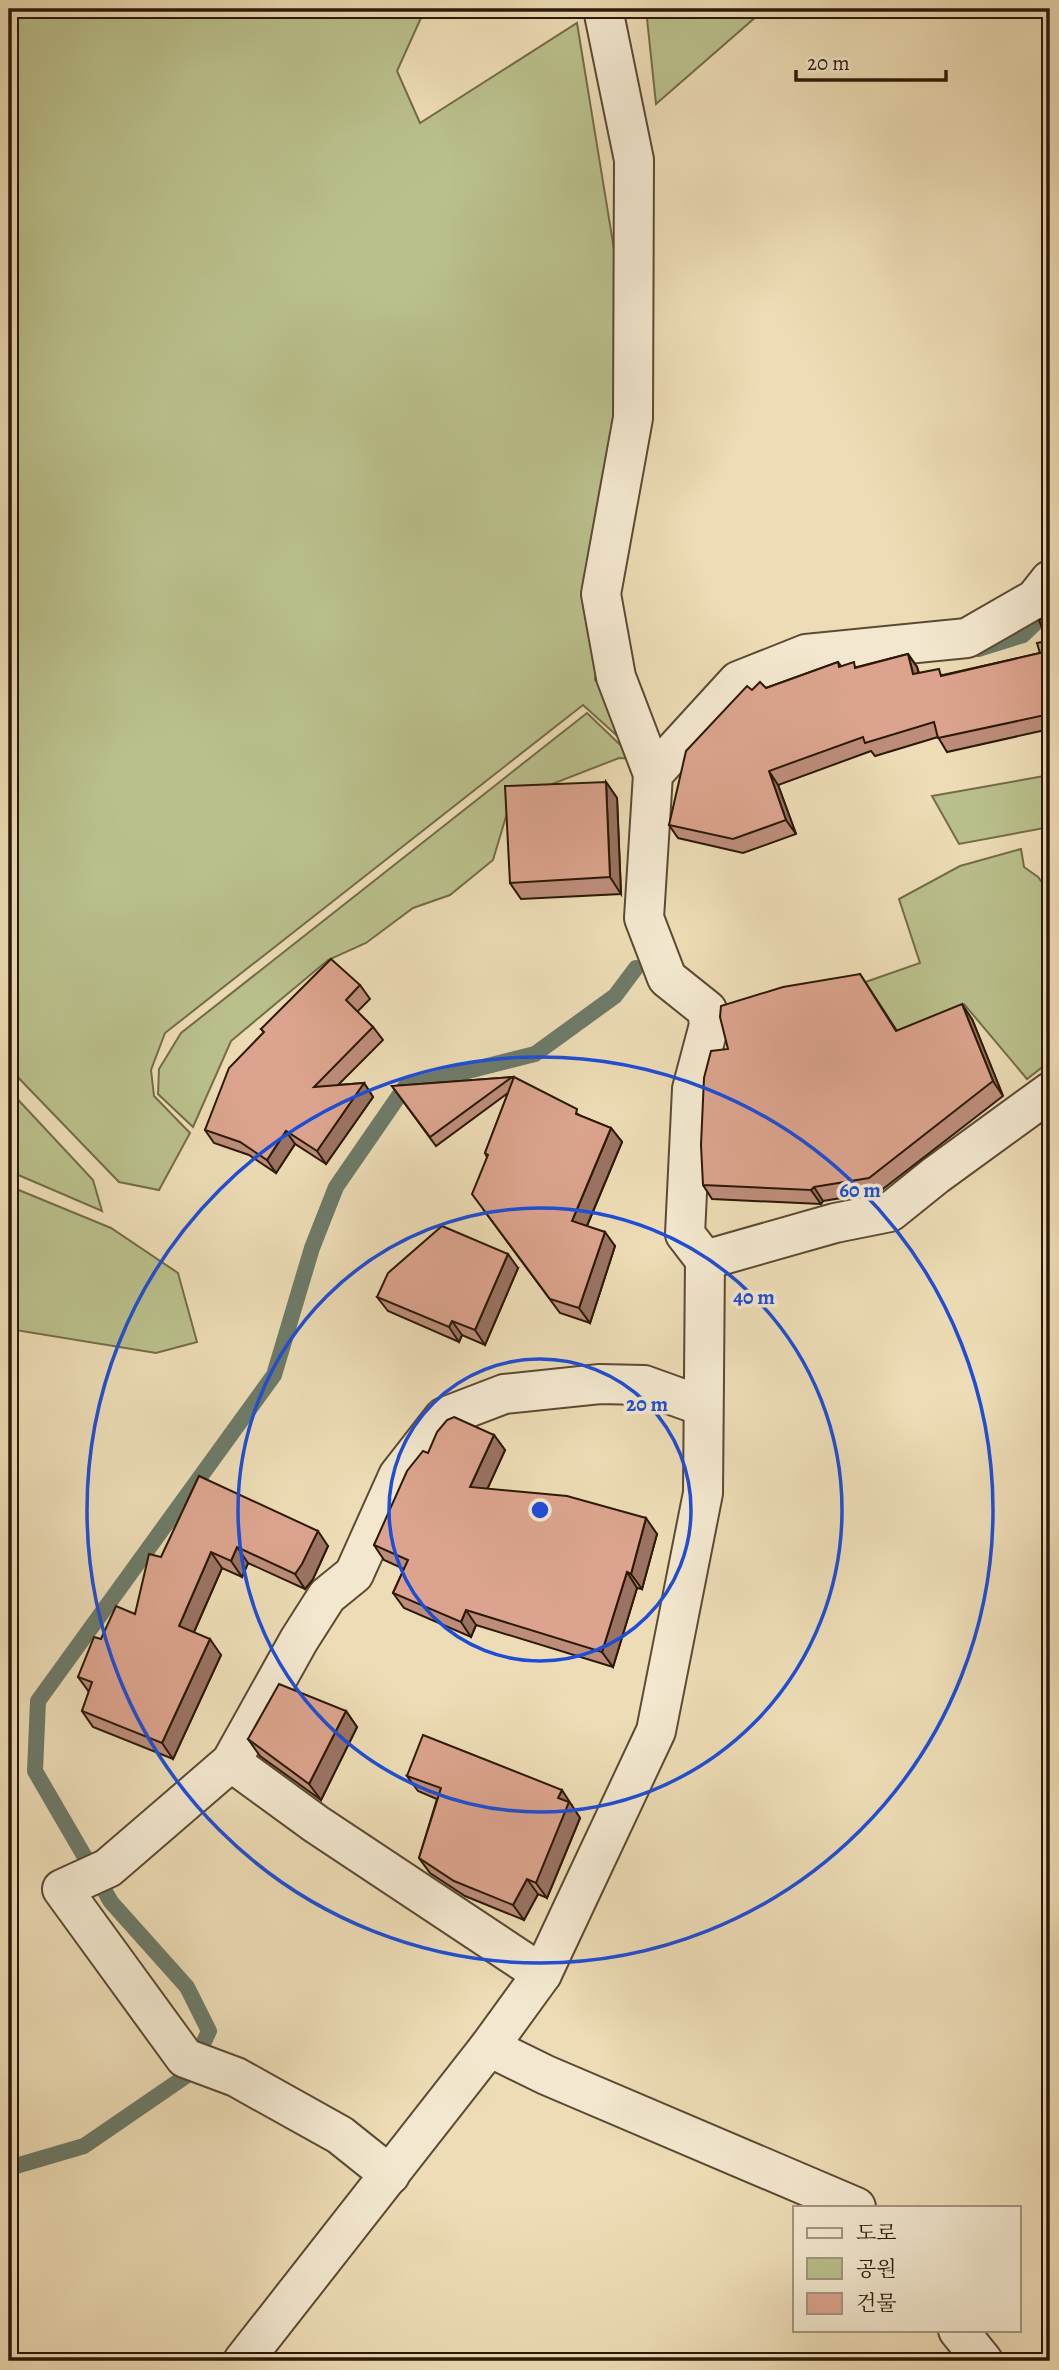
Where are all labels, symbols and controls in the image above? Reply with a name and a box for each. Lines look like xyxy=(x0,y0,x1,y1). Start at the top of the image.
scale bar xyxy=(796,38,947,82)
text: 20 m xyxy=(807,49,850,77)
text: 60 m xyxy=(839,1176,881,1204)
text: 40 m xyxy=(733,1283,775,1311)
text: 20 m xyxy=(626,1390,668,1418)
centre of rings xyxy=(528,1498,552,1522)
legend xyxy=(793,2206,1020,2332)
text: 도로 xyxy=(856,2219,897,2247)
text: 공원 xyxy=(856,2255,897,2283)
text: 건물 xyxy=(856,2289,897,2317)

